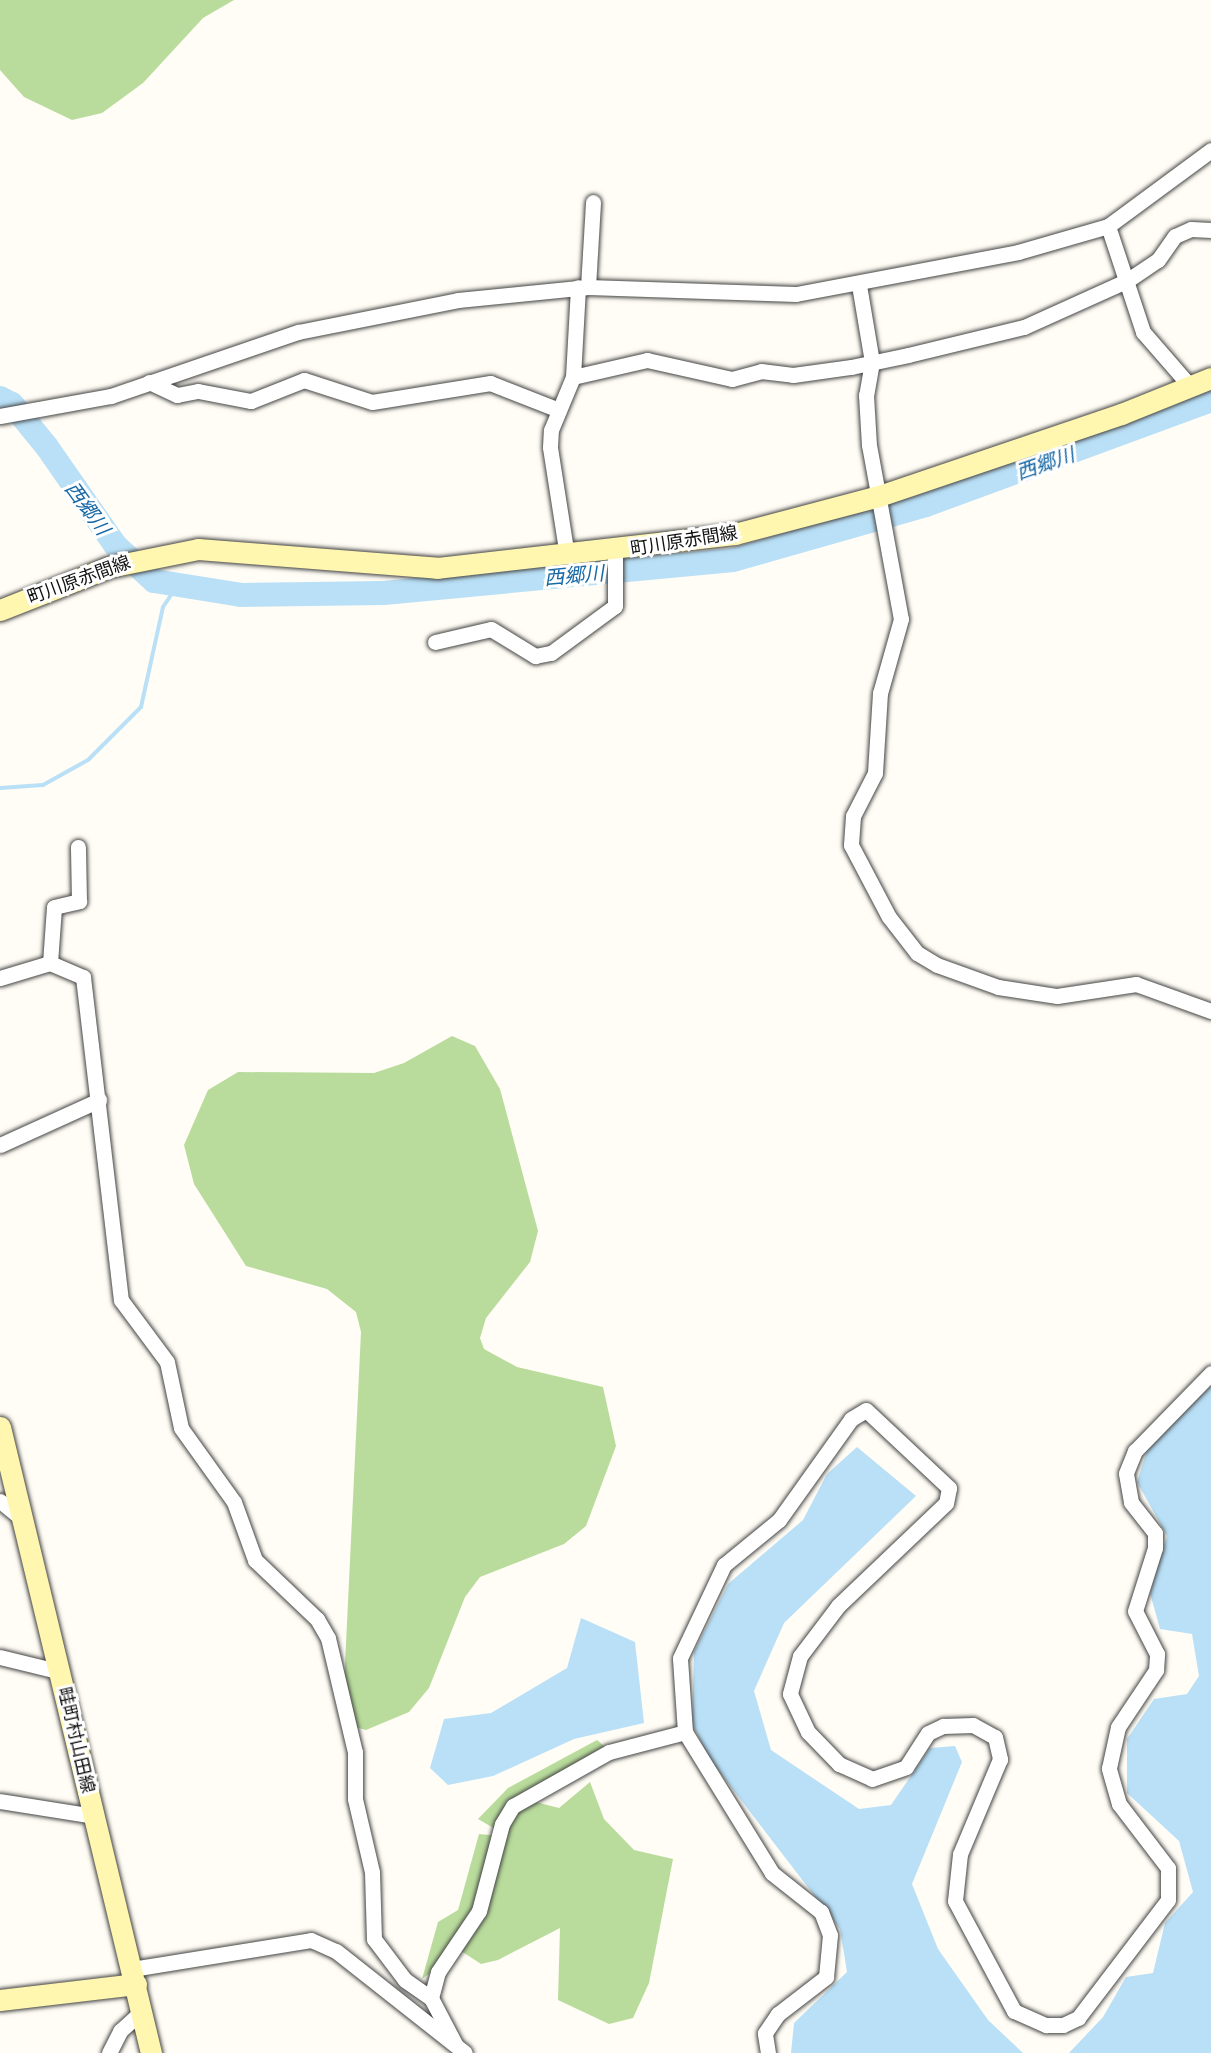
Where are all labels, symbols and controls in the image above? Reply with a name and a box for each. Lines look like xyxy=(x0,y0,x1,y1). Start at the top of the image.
water label: 西郷川 xyxy=(1013,442,1077,484)
water label: 西郷川 xyxy=(61,477,115,539)
street label: 町川原赤間線 xyxy=(629,522,739,560)
street label: 町川原赤間線 xyxy=(25,551,133,609)
water label: 西郷川 xyxy=(543,560,605,590)
street label: 畦町村山田線 xyxy=(53,1685,99,1795)

